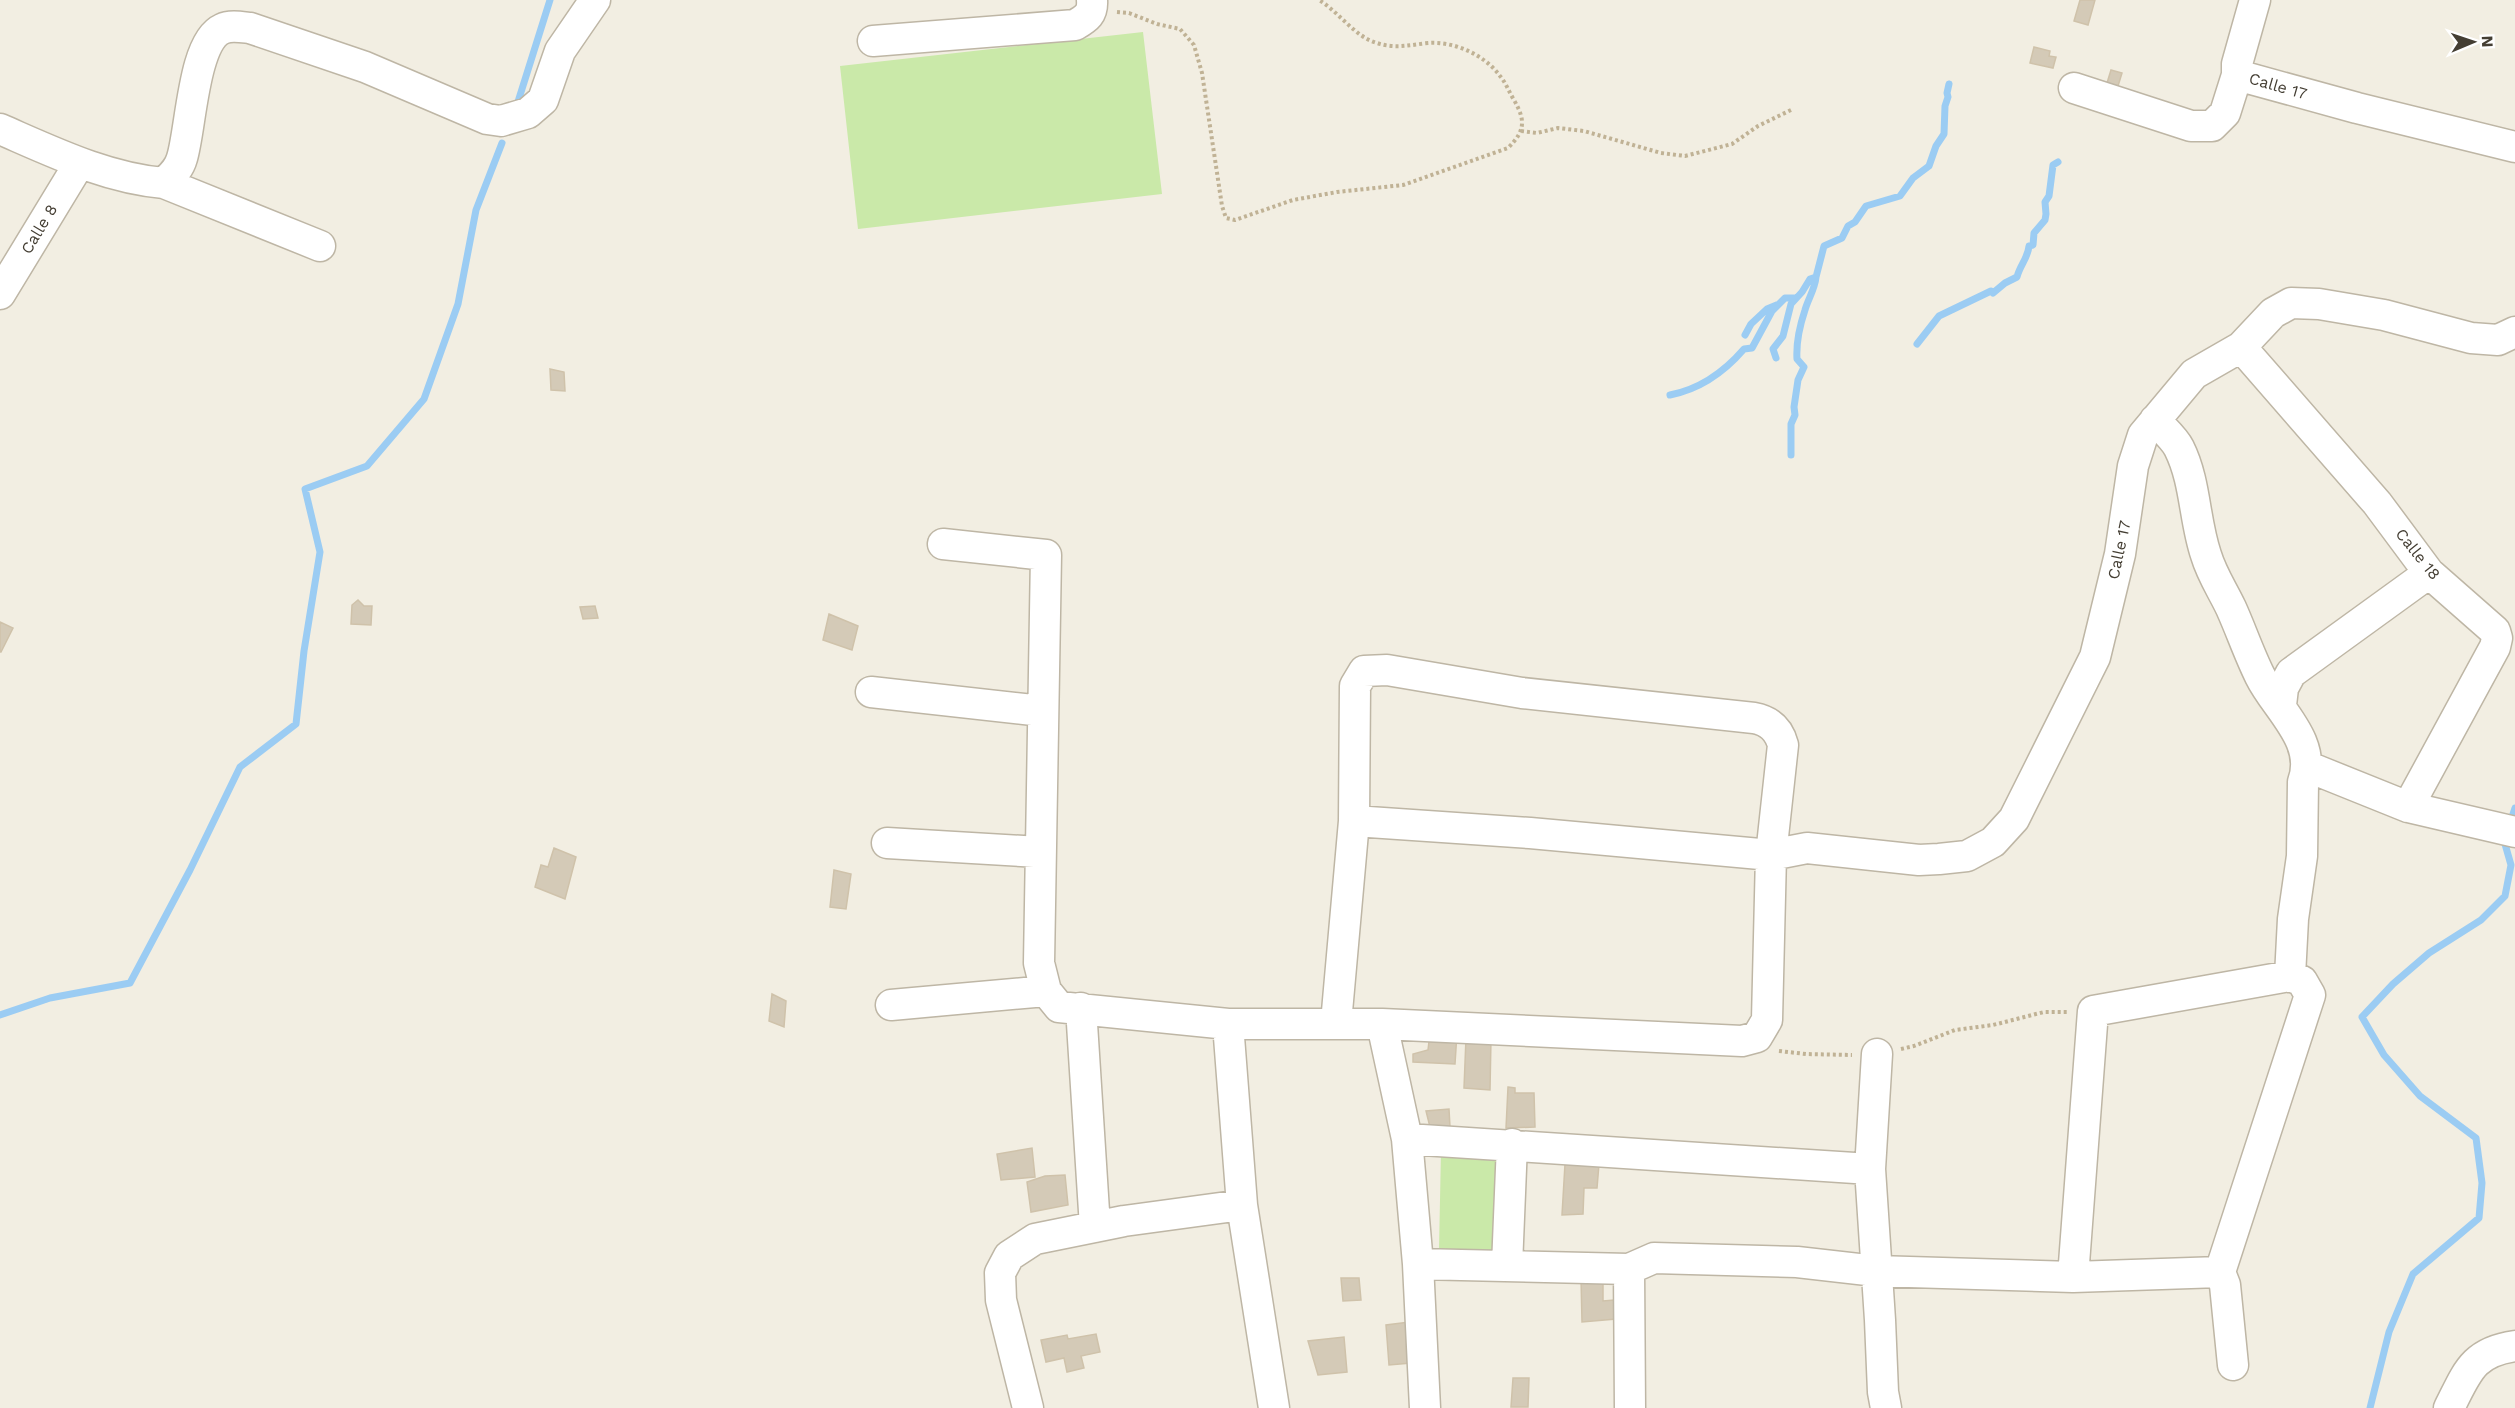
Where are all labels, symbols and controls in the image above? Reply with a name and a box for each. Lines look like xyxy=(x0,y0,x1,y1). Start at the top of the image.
north arrow xyxy=(2443,12,2503,72)
text: N xyxy=(2478,35,2497,48)
street label: Calle 17 xyxy=(2247,69,2309,103)
street label: Calle 8 xyxy=(17,201,61,257)
street label: Calle 17 xyxy=(2104,519,2134,581)
street label: Calle 18 xyxy=(2392,525,2444,583)

